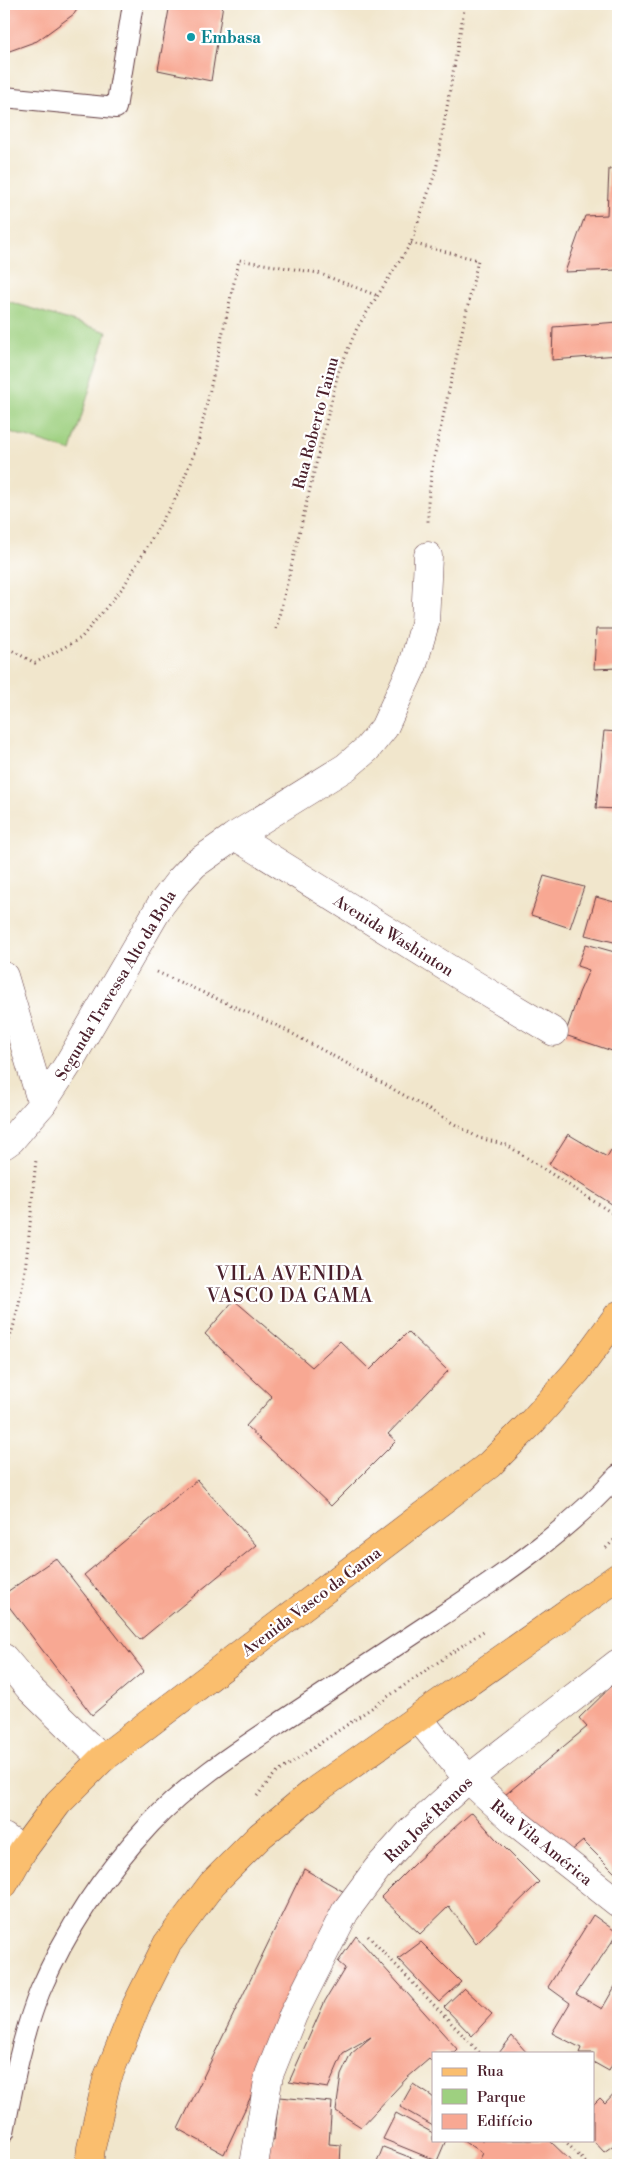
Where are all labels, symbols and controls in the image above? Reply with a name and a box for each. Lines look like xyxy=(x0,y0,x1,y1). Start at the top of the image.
place label: Embasa xyxy=(201,28,261,48)
marker: Embasa xyxy=(185,31,197,43)
street label: Rua Roberto Tainu xyxy=(289,355,343,492)
street label: Segunda Travessa Alto da Bola xyxy=(51,886,181,1084)
street label: Avenida Washinton xyxy=(329,890,458,981)
district label: VILA AVENIDA VASCO DA GAMA xyxy=(206,1262,373,1308)
street label: Avenida Vasco da Gama xyxy=(237,1542,386,1661)
street label: Rua José Ramos xyxy=(380,1772,477,1867)
street label: Rua Vila América xyxy=(486,1796,597,1891)
legend xyxy=(432,2052,594,2142)
text: Rua xyxy=(477,2062,504,2081)
text: Parque xyxy=(477,2088,526,2107)
text: Edifício xyxy=(477,2112,533,2131)

